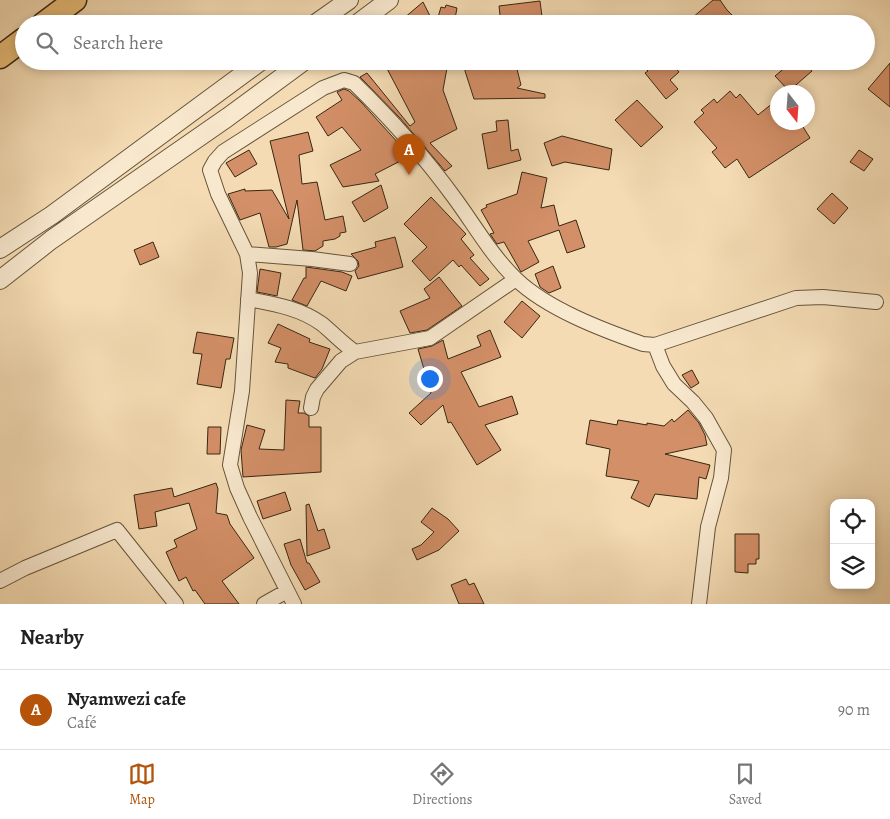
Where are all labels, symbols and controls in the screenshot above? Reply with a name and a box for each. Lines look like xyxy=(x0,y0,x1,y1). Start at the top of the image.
search box xyxy=(15,15,875,70)
icon: search xyxy=(33,29,61,57)
text: Search here xyxy=(73,30,163,56)
north arrow xyxy=(770,85,815,130)
pin: A xyxy=(393,134,425,175)
your location xyxy=(417,366,443,392)
map controls xyxy=(830,499,875,589)
button: locate xyxy=(830,499,875,544)
button: layers xyxy=(830,544,875,589)
text: Nearby xyxy=(20,623,83,651)
text: Nyamwezi cafe xyxy=(67,686,186,712)
text: A xyxy=(31,699,41,721)
text: 90 m xyxy=(838,699,870,721)
text: Café xyxy=(67,712,97,734)
tab: Map xyxy=(128,760,156,809)
tab: Directions xyxy=(412,760,472,809)
tab: Saved xyxy=(729,760,762,809)

